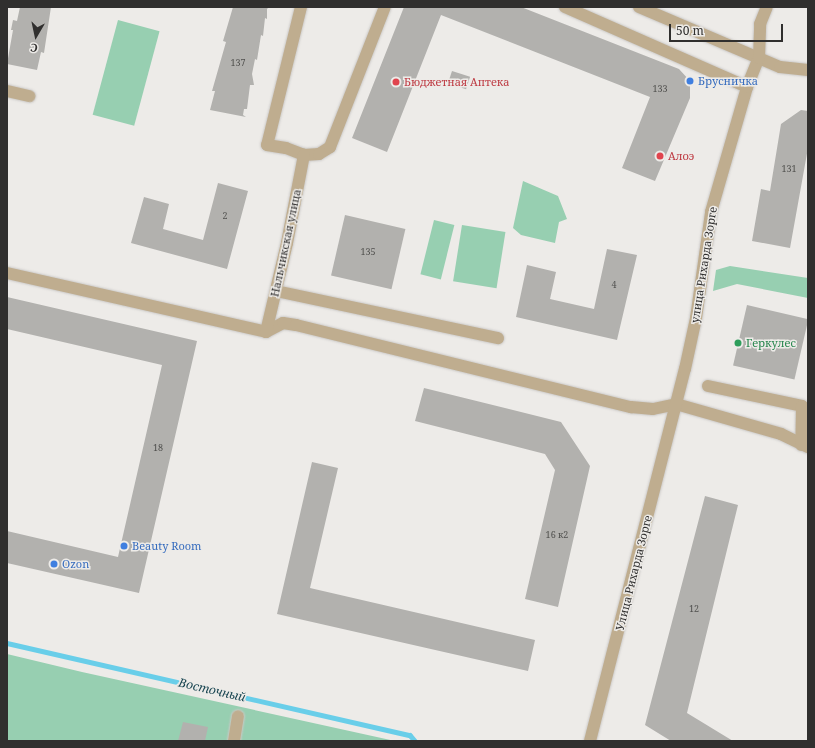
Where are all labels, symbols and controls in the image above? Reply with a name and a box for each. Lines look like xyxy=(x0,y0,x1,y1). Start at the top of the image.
north arrow xyxy=(16,16,56,56)
scale bar xyxy=(671,16,785,42)
text: 50 m xyxy=(676,22,704,39)
text: С xyxy=(29,40,39,56)
house number: 137 xyxy=(230,58,246,68)
place label: Брусничка xyxy=(698,74,758,88)
place label: Бюджетная Аптека xyxy=(404,75,510,89)
marker: Брусничка xyxy=(685,76,695,86)
marker: Бюджетная Аптека xyxy=(391,77,401,87)
house number: 133 xyxy=(652,84,668,94)
place label: Алоэ xyxy=(668,149,694,163)
marker: Алоэ xyxy=(655,151,665,161)
house number: 131 xyxy=(781,164,797,174)
street label: Нальчикская улица xyxy=(268,188,304,298)
street label: улица Рихарда Зорге xyxy=(688,206,720,324)
house number: 2 xyxy=(222,211,228,221)
house number: 135 xyxy=(360,247,376,257)
house number: 4 xyxy=(611,280,617,290)
place label: Геркулес xyxy=(746,336,796,350)
marker: Геркулес xyxy=(733,338,743,348)
house number: 18 xyxy=(153,443,163,453)
street label: Улица Рихарда Зорге xyxy=(613,514,655,632)
house number: 16 к2 xyxy=(546,530,568,540)
place label: Beauty Room xyxy=(132,539,202,553)
marker: Beauty Room xyxy=(119,541,129,551)
place label: Ozon xyxy=(62,557,89,571)
marker: Ozon xyxy=(49,559,59,569)
house number: 12 xyxy=(689,604,699,614)
water label: Восточный xyxy=(177,675,247,705)

